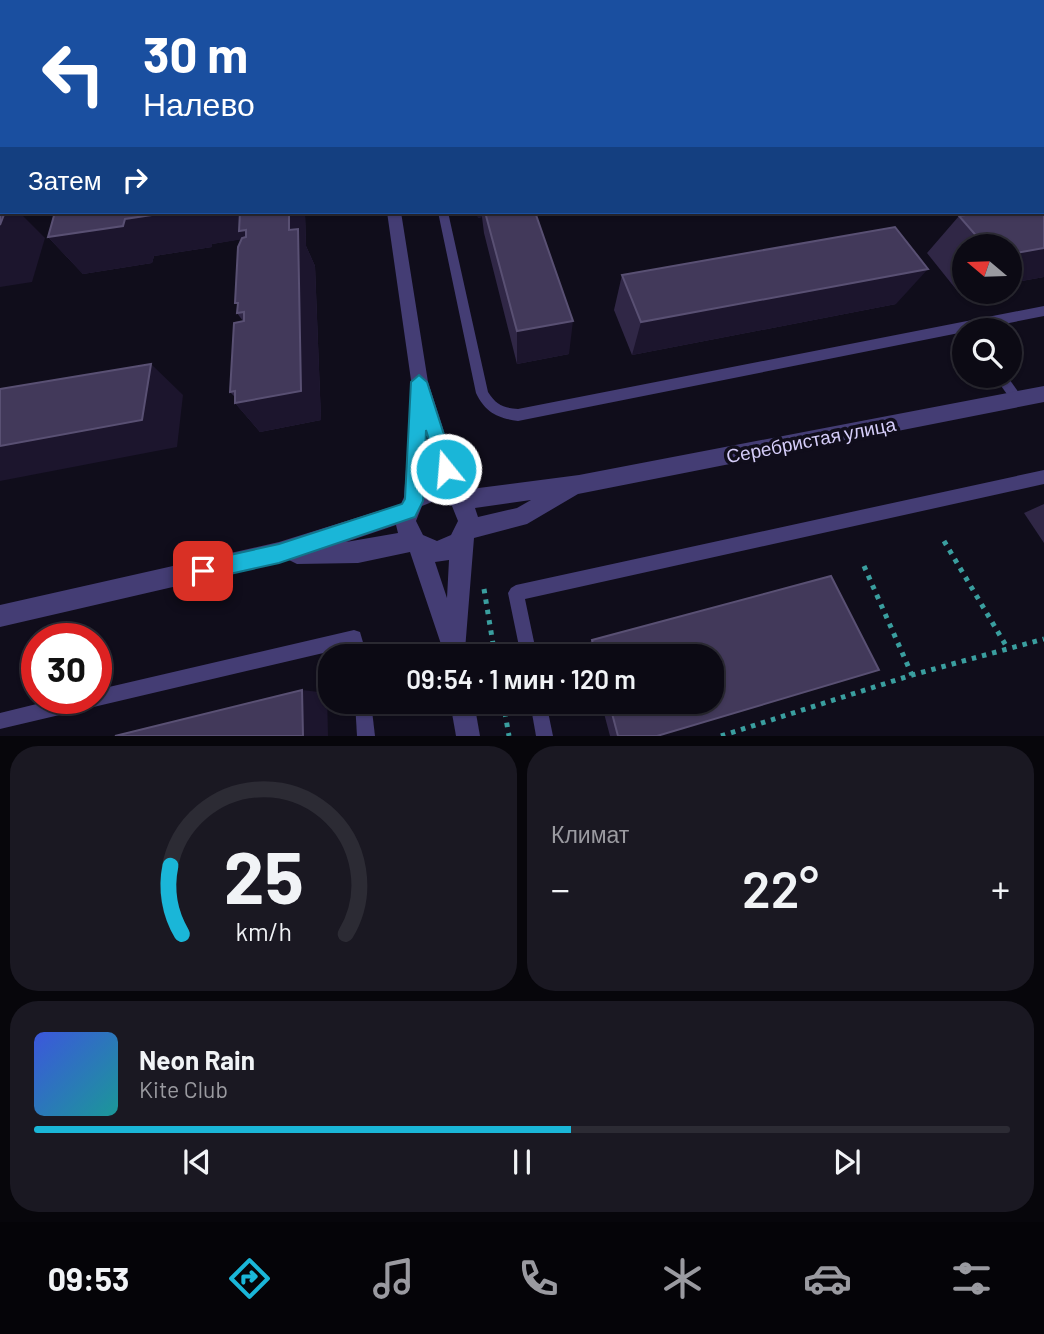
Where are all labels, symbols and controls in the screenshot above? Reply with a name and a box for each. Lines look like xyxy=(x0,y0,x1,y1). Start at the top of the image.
text: 30 m xyxy=(143,24,248,83)
icon: left xyxy=(28,28,119,119)
text: Налево xyxy=(143,84,255,122)
icon: right xyxy=(116,161,154,199)
text: Затем xyxy=(28,164,102,195)
north arrow xyxy=(952,234,1022,304)
map controls xyxy=(952,234,1022,388)
button: search xyxy=(952,318,1022,388)
street label: Серебристая улица xyxy=(724,412,898,467)
position arrow xyxy=(409,432,483,506)
pin xyxy=(173,541,233,601)
icon: arrive xyxy=(184,552,222,590)
speed limit sign: 30 xyxy=(21,623,112,714)
text: 09:54 · 1 мин · 120 m xyxy=(406,663,636,694)
text: Климат xyxy=(551,820,629,848)
text: 25 xyxy=(223,832,304,920)
text: 22° xyxy=(742,856,819,918)
text: − xyxy=(551,865,570,911)
text: + xyxy=(991,865,1010,911)
text: km/h xyxy=(235,916,292,946)
text: Neon Rain xyxy=(139,1044,255,1075)
text: Kite Club xyxy=(139,1075,228,1103)
icon: previous xyxy=(178,1143,216,1181)
icon: pause xyxy=(503,1143,541,1181)
icon: next xyxy=(828,1143,866,1181)
icon: directions xyxy=(225,1254,274,1303)
icon: music xyxy=(369,1254,418,1303)
icon: phone xyxy=(514,1254,563,1303)
icon: climate xyxy=(658,1254,707,1303)
icon: car xyxy=(803,1254,852,1303)
icon: filters xyxy=(947,1254,996,1303)
text: 09:53 xyxy=(48,1259,129,1297)

